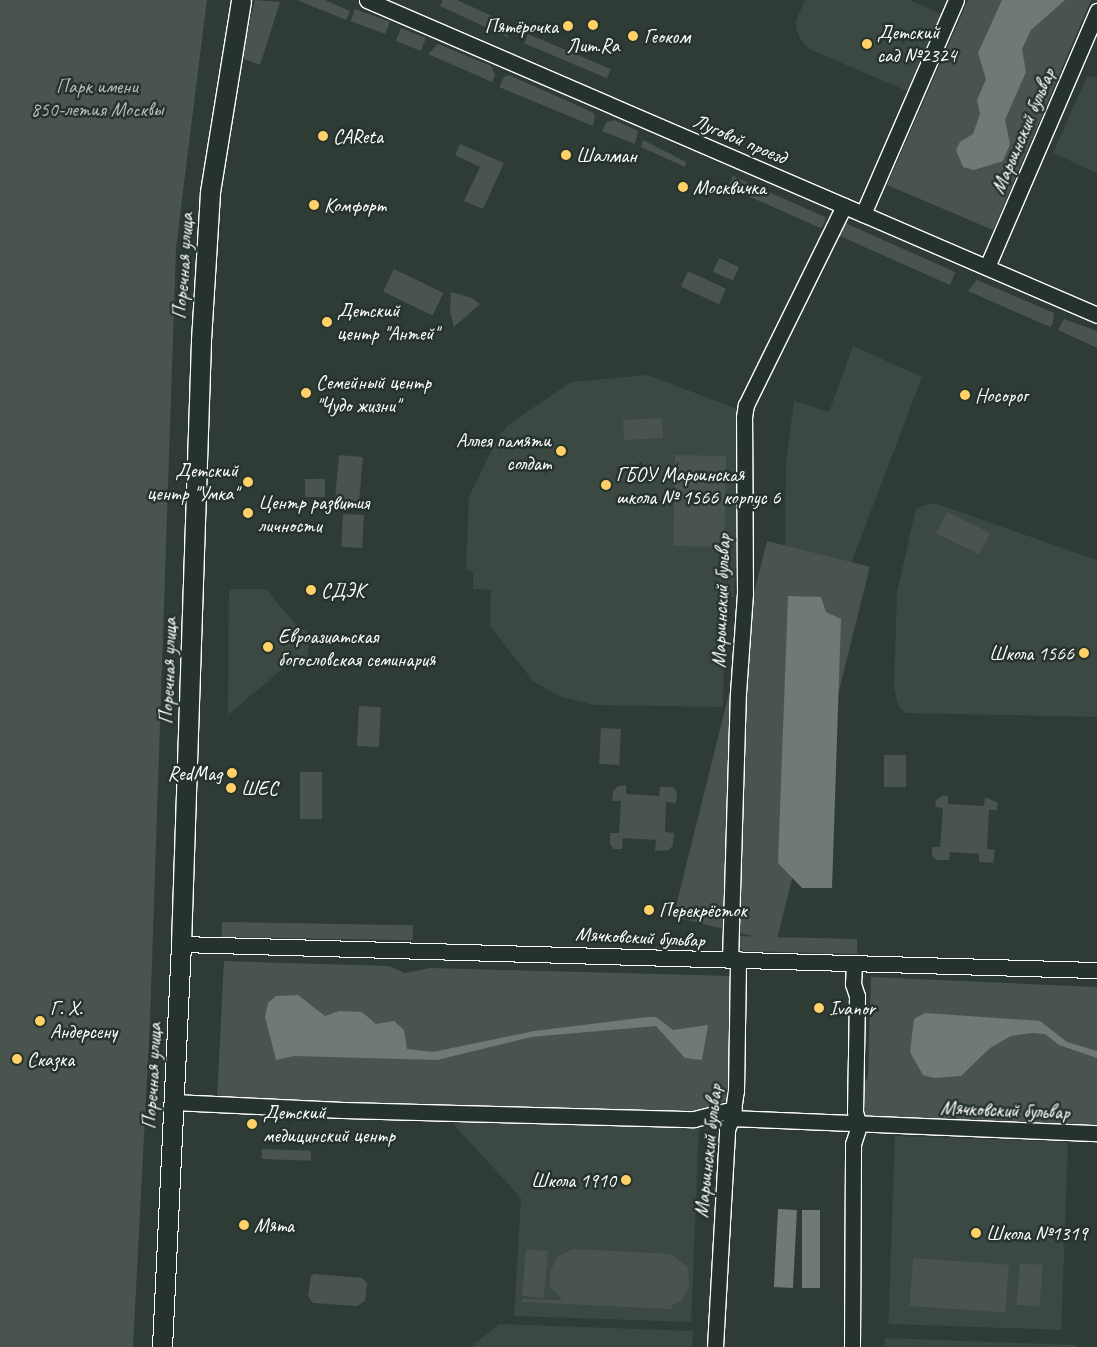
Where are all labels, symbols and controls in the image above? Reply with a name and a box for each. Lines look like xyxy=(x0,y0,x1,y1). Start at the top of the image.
place label: Пятёрочка xyxy=(485,14,558,38)
marker: Лит.Ra xyxy=(587,19,599,31)
marker: Пятёрочка xyxy=(562,20,574,32)
place label: Детский сад №2324 xyxy=(877,21,957,68)
place label: Геоком xyxy=(644,24,690,48)
marker: Геоком xyxy=(626,29,640,43)
place label: Лит.Ra xyxy=(567,33,619,57)
marker: Детский сад №2324 xyxy=(861,38,873,50)
street label: Марьинский бульвар xyxy=(986,65,1060,197)
park label: Парк имени 850-летия Москвы xyxy=(31,75,163,122)
street label: Луговой проезд xyxy=(690,109,790,169)
place label: CAReta xyxy=(333,124,383,148)
marker: CAReta xyxy=(317,130,329,142)
place label: Шалман xyxy=(576,143,637,167)
marker: Шалман xyxy=(560,149,572,161)
place label: Москвичка xyxy=(693,175,766,199)
marker: Москвичка xyxy=(677,181,689,193)
place label: Комфорт xyxy=(324,193,386,217)
marker: Комфорт xyxy=(308,199,320,211)
street label: Поречная улица xyxy=(167,212,199,320)
place label: Детский центр "Антей" xyxy=(337,299,438,346)
marker: Детский центр "Антей" xyxy=(321,316,333,328)
place label: Семейный центр "Чудо жизни" xyxy=(316,370,431,417)
place label: Носорог xyxy=(975,383,1027,407)
marker: Семейный центр "Чудо жизни" xyxy=(300,387,312,399)
marker: Носорог xyxy=(959,389,971,401)
place label: Аллея памяти солдат xyxy=(458,428,551,475)
marker: Аллея памяти солдат xyxy=(555,445,567,457)
place label: Детский центр "Умка" xyxy=(147,459,238,506)
place label: ГБОУ Марьинская школа № 1566 корпус 6 xyxy=(616,462,780,509)
marker: Детский центр "Умка" xyxy=(242,476,254,488)
marker: ГБОУ Марьинская школа № 1566 корпус 6 xyxy=(600,479,612,491)
place label: Центр развития личности xyxy=(258,490,372,537)
marker: Центр развития личности xyxy=(242,507,254,519)
street label: Марьинский бульвар xyxy=(707,534,735,668)
place label: СДЭК xyxy=(321,578,365,602)
marker: СДЭК xyxy=(305,584,317,596)
street label: Поречная улица xyxy=(154,617,182,725)
place label: Евроазиатская богословская семинария xyxy=(278,624,437,671)
marker: Евроазиатская богословская семинария xyxy=(262,641,274,653)
place label: Школа 1566 xyxy=(989,641,1074,665)
marker: Школа 1566 xyxy=(1078,647,1090,659)
place label: RedMag xyxy=(168,761,222,785)
marker: RedMag xyxy=(226,767,238,779)
place label: ШЕС xyxy=(241,776,278,800)
marker: ШЕС xyxy=(225,782,237,794)
place label: Перекрёсток xyxy=(659,898,747,922)
marker: Перекрёсток xyxy=(643,904,655,916)
street label: Мячковский бульвар xyxy=(575,922,705,952)
place label: Ivanor xyxy=(829,996,875,1020)
place label: Г. Х. Андерсену xyxy=(50,997,117,1044)
marker: Ivanor xyxy=(813,1002,825,1014)
marker: Г. Х. Андерсену xyxy=(34,1015,46,1027)
street label: Поречная улица xyxy=(137,1022,167,1130)
place label: Сказка xyxy=(27,1047,74,1071)
marker: Сказка xyxy=(11,1053,23,1065)
street label: Марьинский бульвар xyxy=(689,1083,727,1219)
street label: Мячковский бульвар xyxy=(940,1096,1070,1124)
place label: Детский медицинский центр xyxy=(263,1100,395,1147)
marker: Детский медицинский центр xyxy=(245,1117,259,1131)
place label: Школа 1910 xyxy=(531,1168,616,1192)
marker: Школа 1910 xyxy=(620,1174,632,1186)
place label: Мята xyxy=(254,1213,294,1237)
marker: Мята xyxy=(238,1219,250,1231)
place label: Школа №1319 xyxy=(986,1221,1087,1245)
marker: Школа №1319 xyxy=(970,1227,982,1239)

